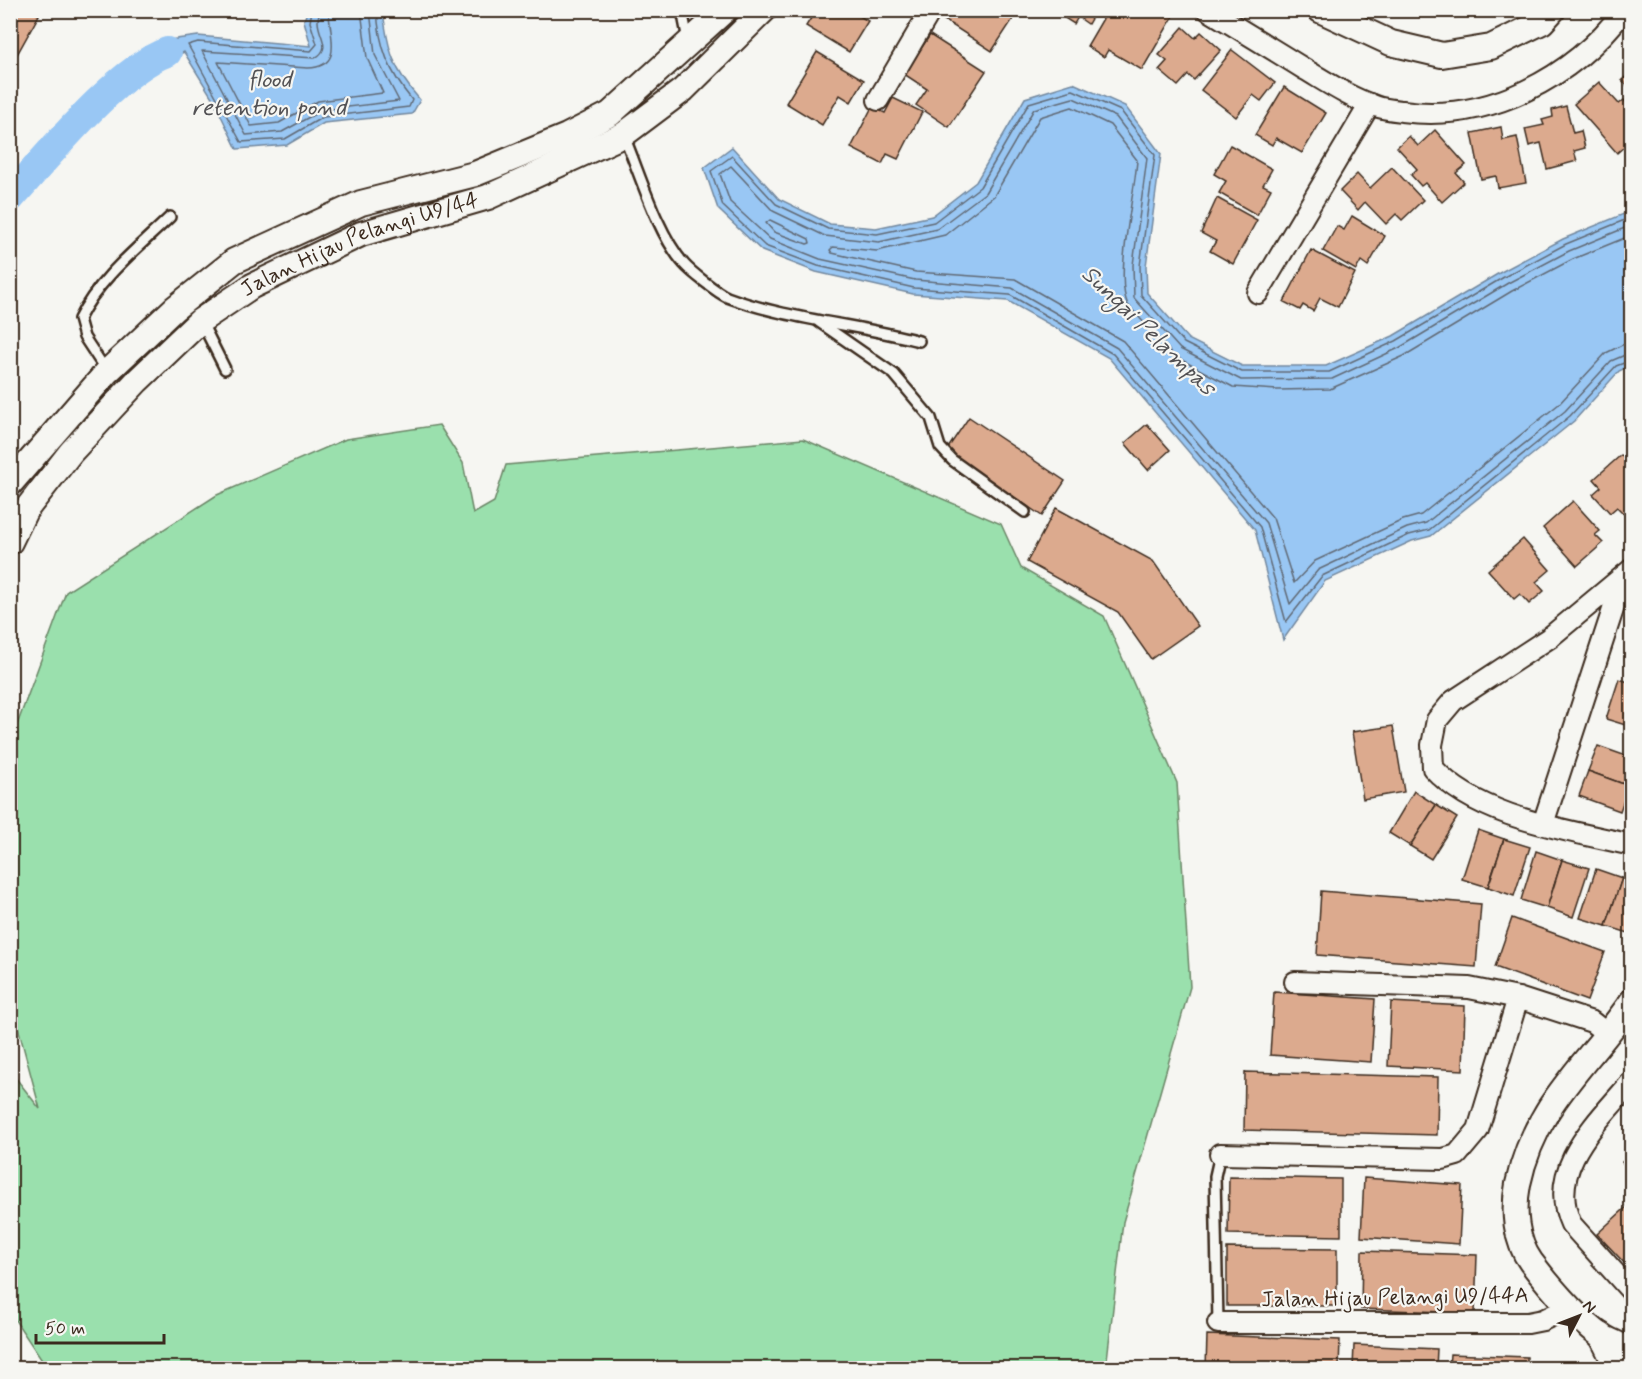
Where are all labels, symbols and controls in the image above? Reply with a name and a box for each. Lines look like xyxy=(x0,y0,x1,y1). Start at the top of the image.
water label: flood retention pond xyxy=(192,65,349,124)
street label: Jalan Hijau Pelangi U9/44 xyxy=(235,186,482,304)
water label: Sungai Pelampas xyxy=(1073,259,1223,406)
street label: Jalan Hijau Pelangi U9/44A xyxy=(1261,1282,1529,1315)
north arrow xyxy=(1549,1286,1609,1346)
text: N xyxy=(1578,1296,1600,1318)
scale bar xyxy=(36,1307,164,1345)
text: 50 m xyxy=(45,1317,85,1341)

